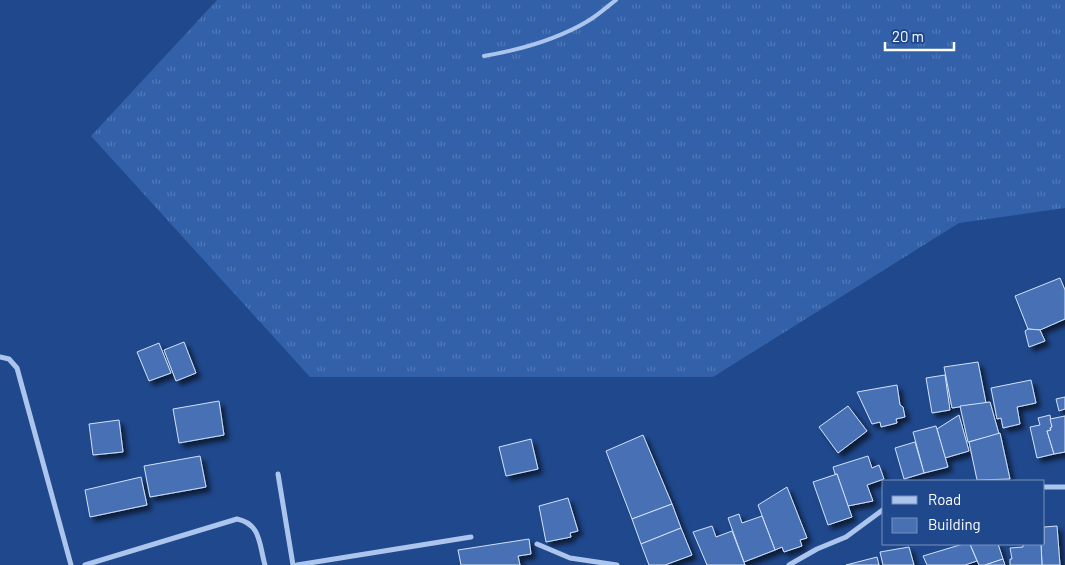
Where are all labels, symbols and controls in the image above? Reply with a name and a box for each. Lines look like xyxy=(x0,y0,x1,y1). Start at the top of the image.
scale bar xyxy=(885,20,954,52)
text: 20 m xyxy=(892,27,924,45)
legend xyxy=(882,480,1045,545)
text: Road xyxy=(928,490,961,508)
text: Building xyxy=(928,515,981,533)

